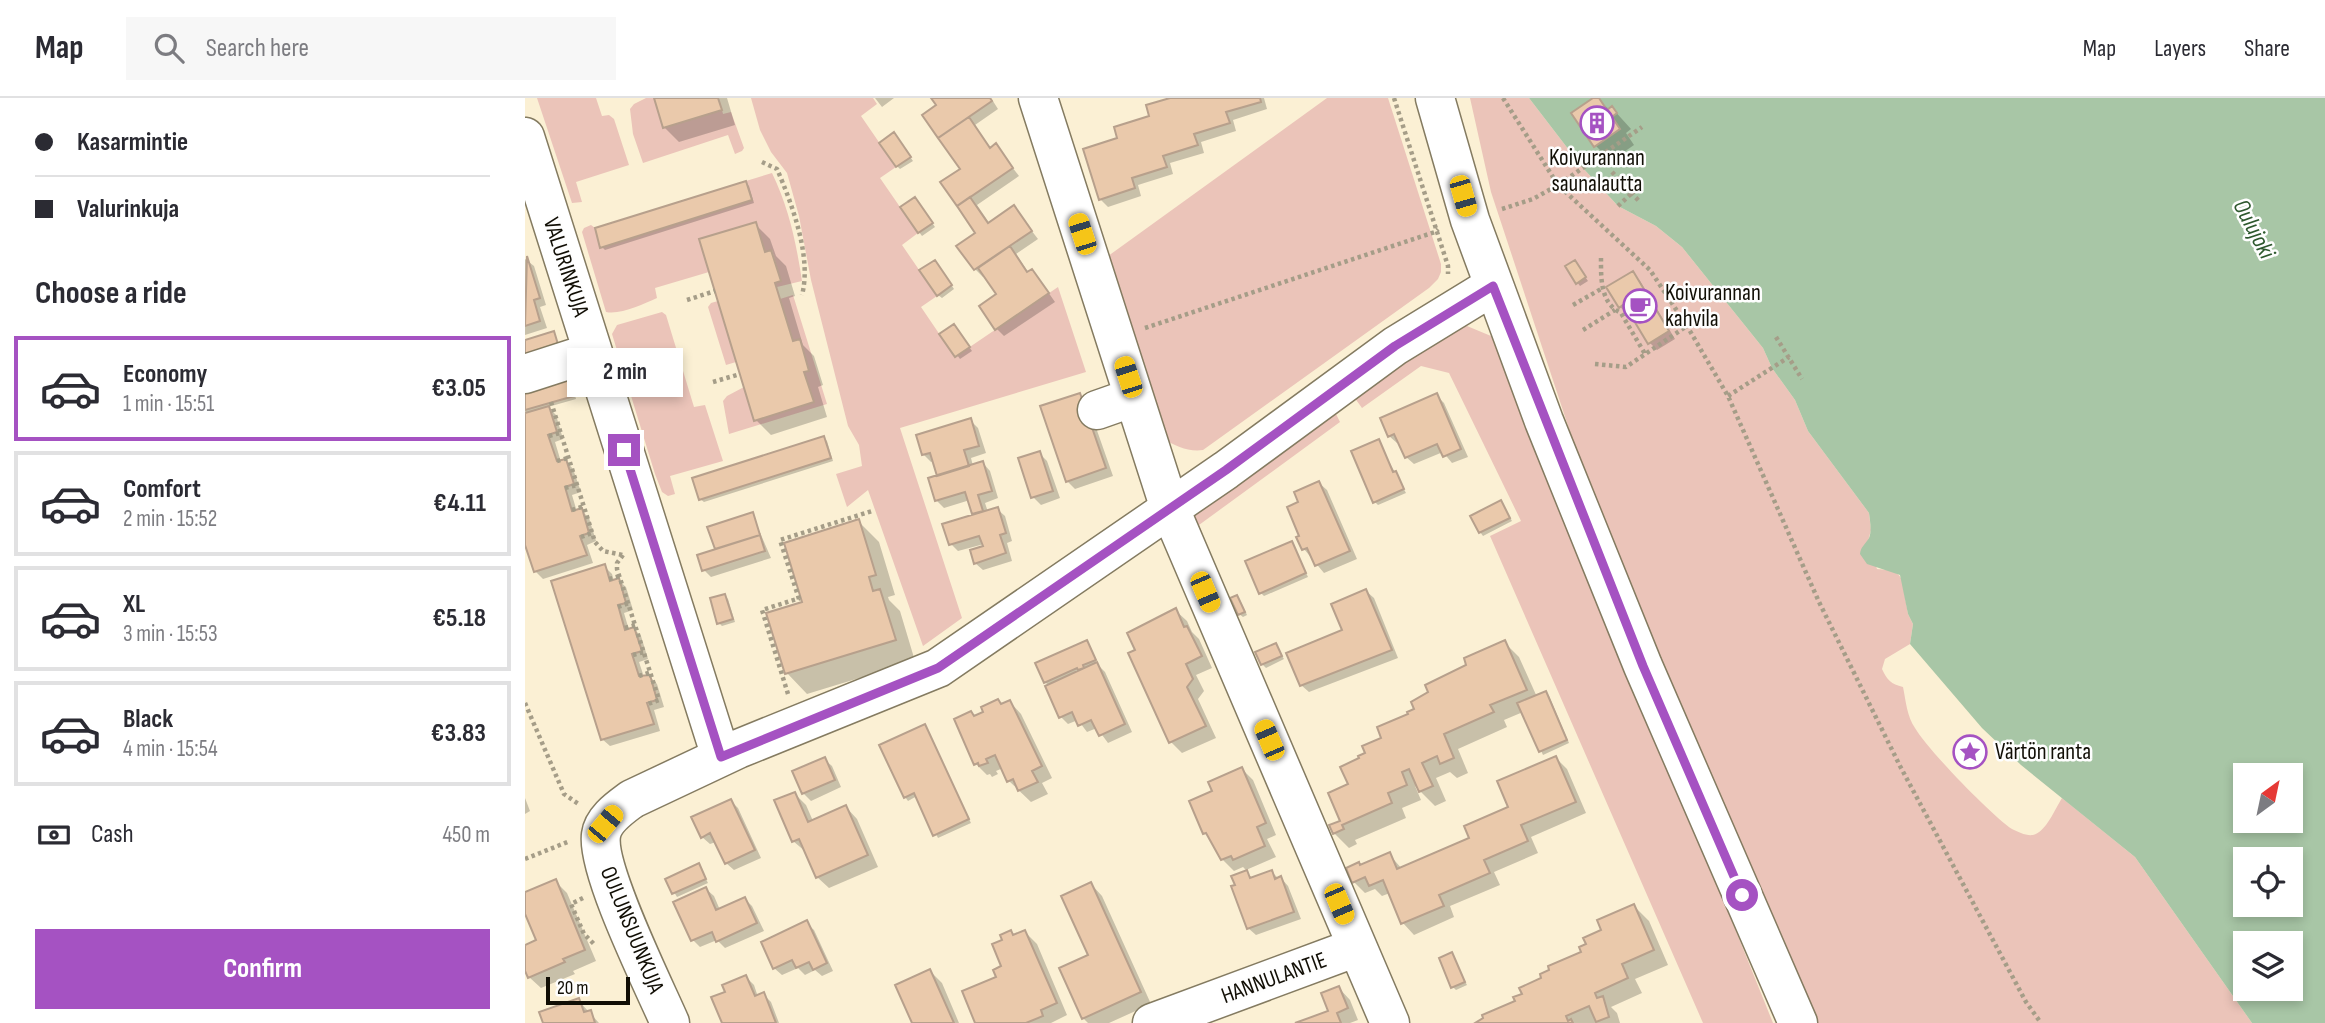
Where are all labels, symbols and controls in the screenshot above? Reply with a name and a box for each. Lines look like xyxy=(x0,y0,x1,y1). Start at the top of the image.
search box xyxy=(126,17,616,80)
text: Map xyxy=(35,28,84,68)
icon: search xyxy=(150,29,188,67)
text: Search here xyxy=(206,33,309,64)
text: Map xyxy=(2083,34,2116,63)
text: Layers xyxy=(2154,34,2206,63)
text: Share xyxy=(2244,34,2290,63)
building icon: Koivurannan saunalautta xyxy=(1578,104,1616,142)
text: Kasarmintie xyxy=(77,127,188,158)
place label: Koivurannan saunalautta xyxy=(1549,144,1645,198)
car xyxy=(1448,173,1479,219)
text: Valurinkuja xyxy=(77,194,179,225)
water label: Oulujoki xyxy=(2226,194,2282,264)
car xyxy=(1066,211,1099,257)
street label: VALURINKUJA xyxy=(537,214,595,320)
text: Choose a ride xyxy=(35,274,187,313)
place label: Koivurannan kahvila xyxy=(1665,279,1761,333)
cafe icon: Koivurannan kahvila xyxy=(1621,287,1659,325)
callout: 2 min xyxy=(566,348,682,398)
car xyxy=(1112,354,1145,400)
icon: car xyxy=(39,357,102,420)
text: 2 min xyxy=(603,358,647,386)
text: Economy xyxy=(123,359,207,390)
text: €3.05 xyxy=(431,373,486,404)
text: 1 min · 15:51 xyxy=(123,390,214,418)
route end xyxy=(608,434,640,466)
icon: car xyxy=(39,472,102,535)
text: Comfort xyxy=(123,474,201,505)
text: €4.11 xyxy=(433,488,486,519)
text: 2 min · 15:52 xyxy=(123,505,217,533)
car xyxy=(1188,569,1223,615)
icon: car xyxy=(39,587,102,650)
text: XL xyxy=(123,589,145,620)
text: €5.18 xyxy=(432,603,486,634)
text: 3 min · 15:53 xyxy=(123,620,218,648)
icon: car xyxy=(39,702,102,765)
text: Black xyxy=(123,704,173,735)
car xyxy=(1252,717,1287,763)
text: €3.83 xyxy=(431,718,486,749)
place icon: Värtön ranta xyxy=(1951,733,1989,771)
text: 4 min · 15:54 xyxy=(123,735,218,763)
place label: Värtön ranta xyxy=(1995,738,2091,766)
north arrow xyxy=(2233,763,2303,833)
map controls xyxy=(2233,763,2303,1001)
car xyxy=(584,801,627,847)
icon: cash xyxy=(35,816,73,854)
text: Cash xyxy=(91,819,134,850)
text: 450 m xyxy=(442,821,490,849)
button: locate xyxy=(2233,847,2303,917)
street label: OULUNSUUNKUJA xyxy=(594,862,670,998)
route start xyxy=(1726,879,1758,911)
car xyxy=(1322,881,1357,927)
button: Confirm xyxy=(35,929,490,1009)
button: layers xyxy=(2233,931,2303,1001)
street label: HANNULANTIE xyxy=(1217,946,1331,1010)
scale bar xyxy=(546,974,630,1006)
text: 20 m xyxy=(557,977,589,1000)

